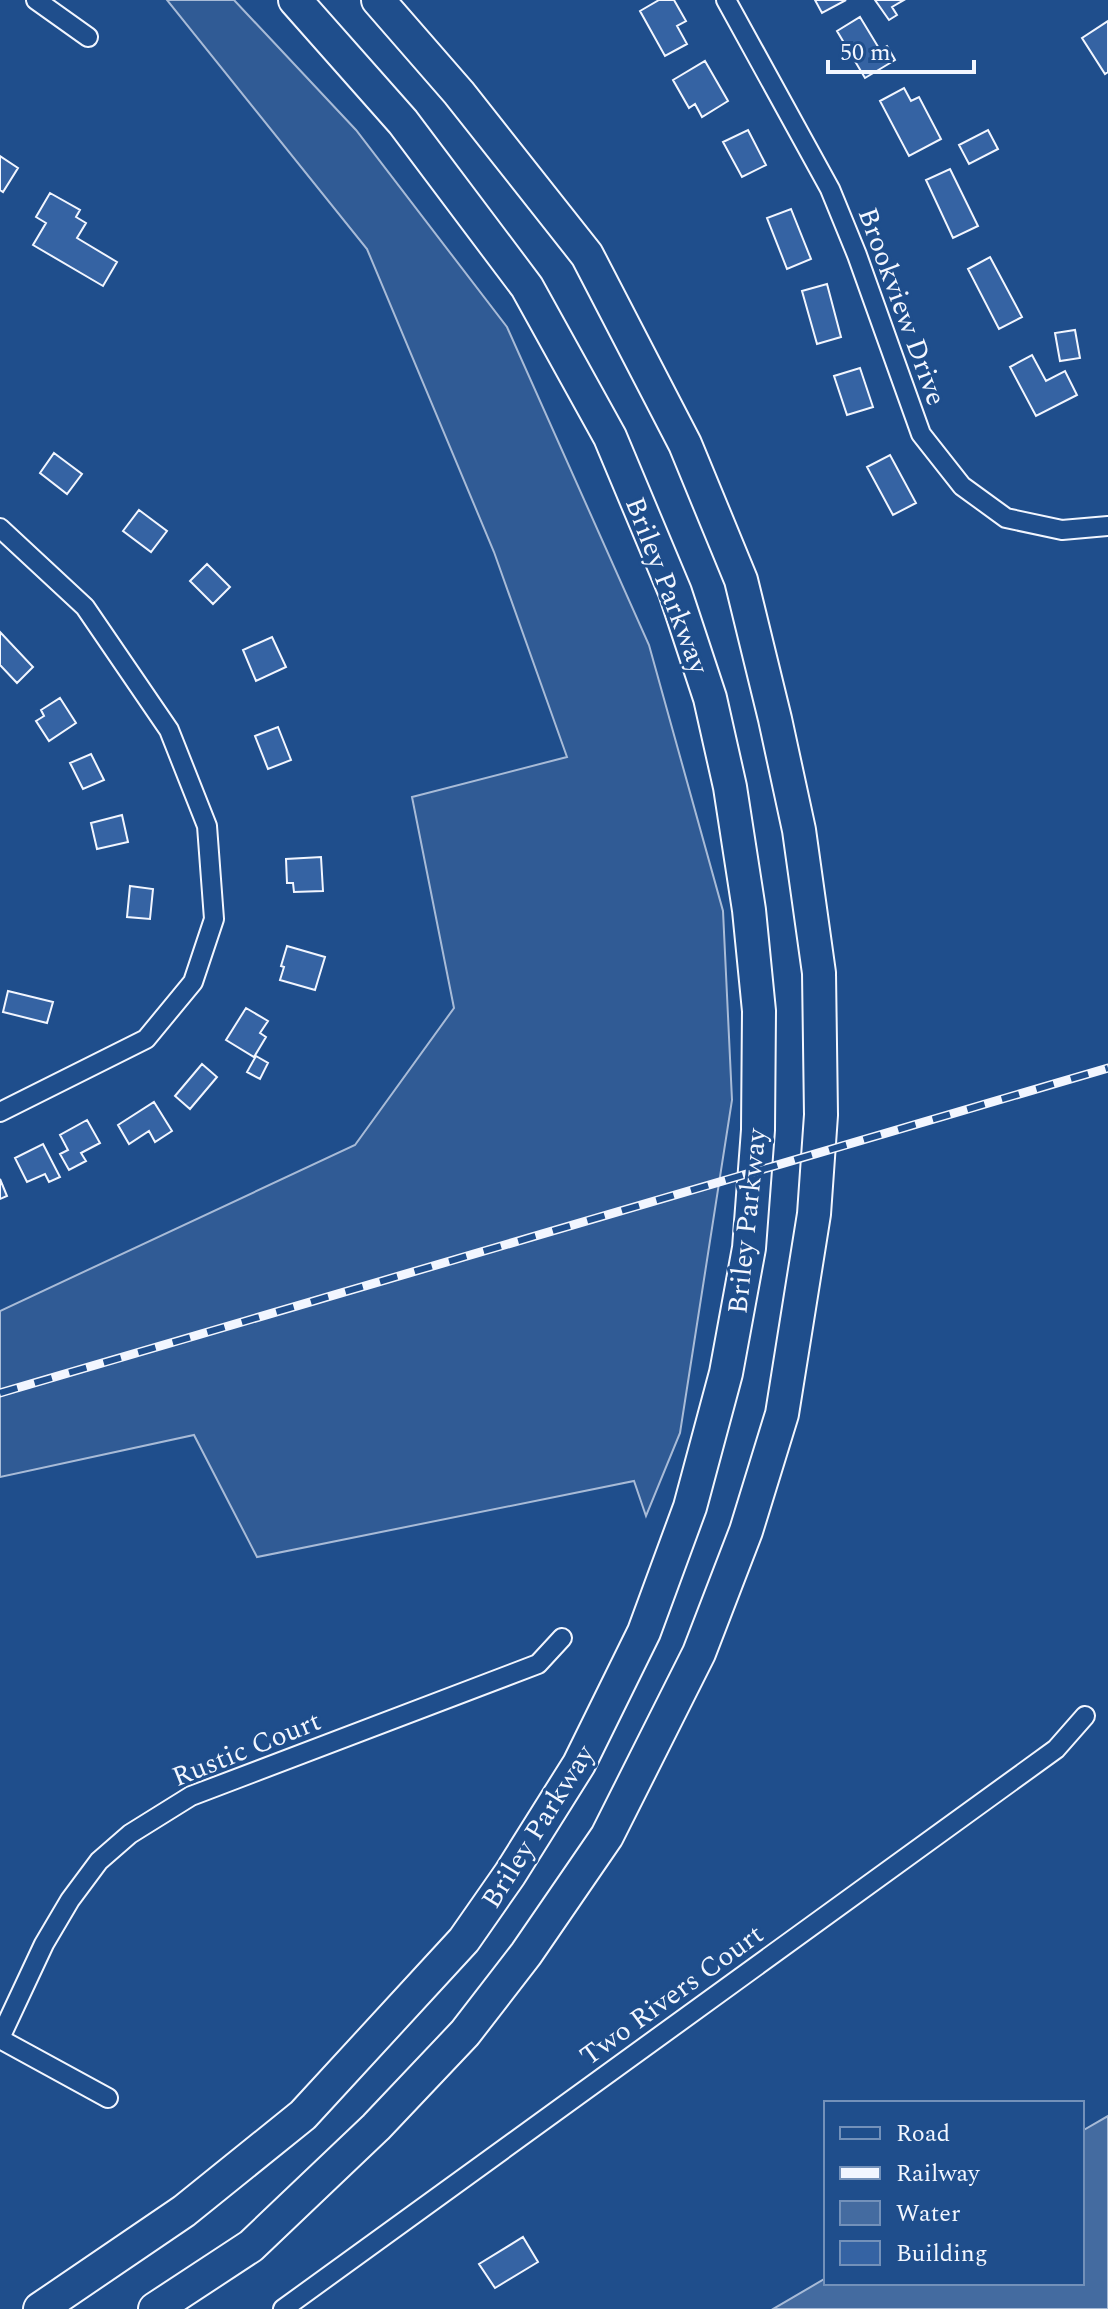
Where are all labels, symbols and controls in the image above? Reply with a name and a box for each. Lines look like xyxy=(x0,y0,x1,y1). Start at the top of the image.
scale bar xyxy=(828,24,974,74)
text: 50 m xyxy=(840,35,891,71)
street label: Brookview Drive xyxy=(846,201,957,412)
street label: Briley Parkway xyxy=(613,491,721,682)
street label: Briley Parkway xyxy=(716,1125,779,1316)
street label: Rustic Court xyxy=(166,1700,328,1799)
street label: Briley Parkway xyxy=(471,1735,607,1917)
street label: Two Rivers Court xyxy=(571,1913,773,2077)
legend xyxy=(824,2101,1084,2285)
text: Road xyxy=(896,2116,950,2152)
text: Railway xyxy=(896,2156,981,2192)
text: Water xyxy=(896,2196,960,2232)
text: Building xyxy=(896,2236,988,2272)

